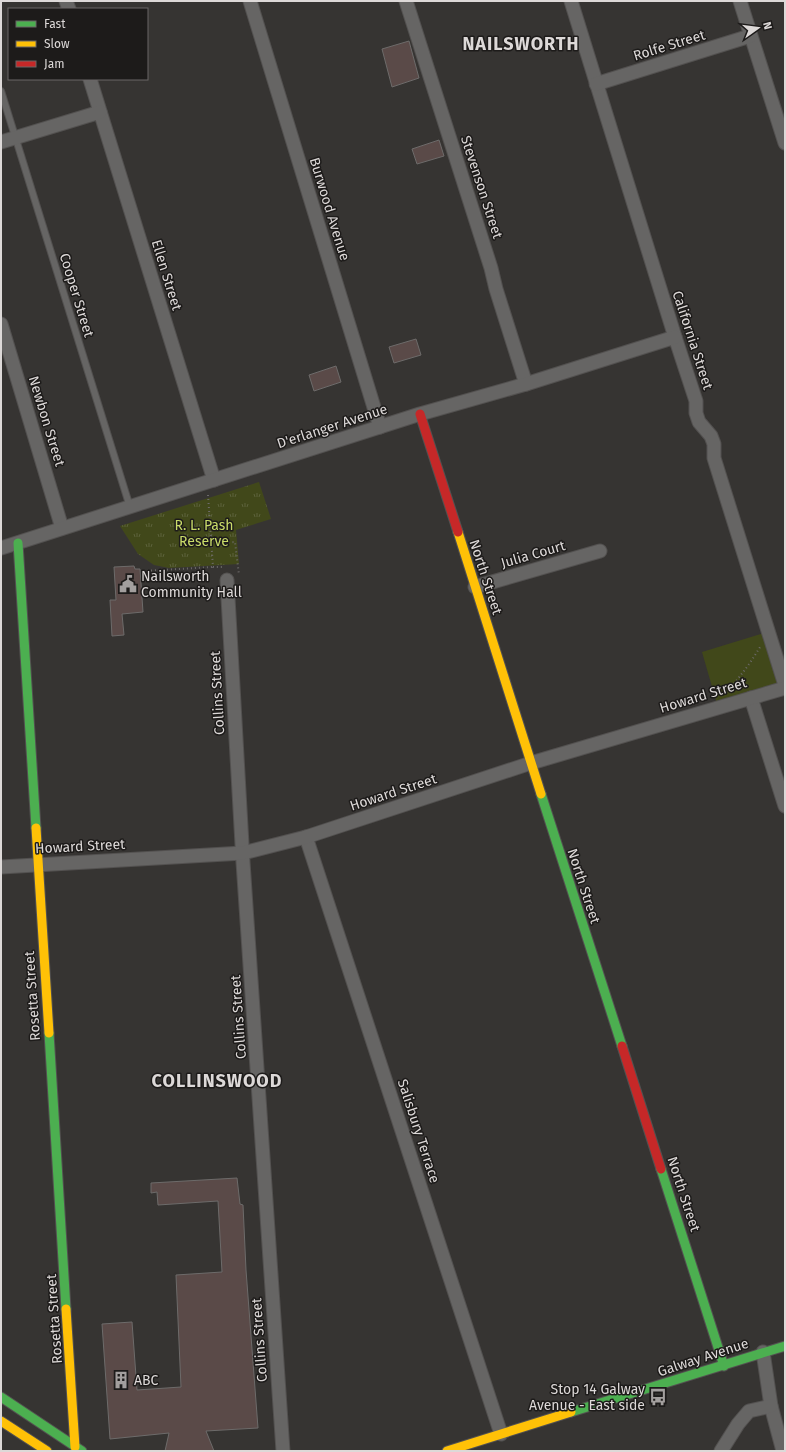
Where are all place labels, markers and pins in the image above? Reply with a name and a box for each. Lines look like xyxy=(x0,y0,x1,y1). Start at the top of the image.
place label: Nailsworth Community Hall xyxy=(141,568,242,601)
public building icon: Nailsworth Community Hall xyxy=(118,574,138,594)
building icon: ABC xyxy=(111,1370,131,1390)
place label: ABC xyxy=(134,1372,159,1389)
place label: Stop 14 Galway Avenue - East side xyxy=(529,1381,645,1414)
bus stop icon: Stop 14 Galway Avenue - East side xyxy=(648,1387,668,1407)

